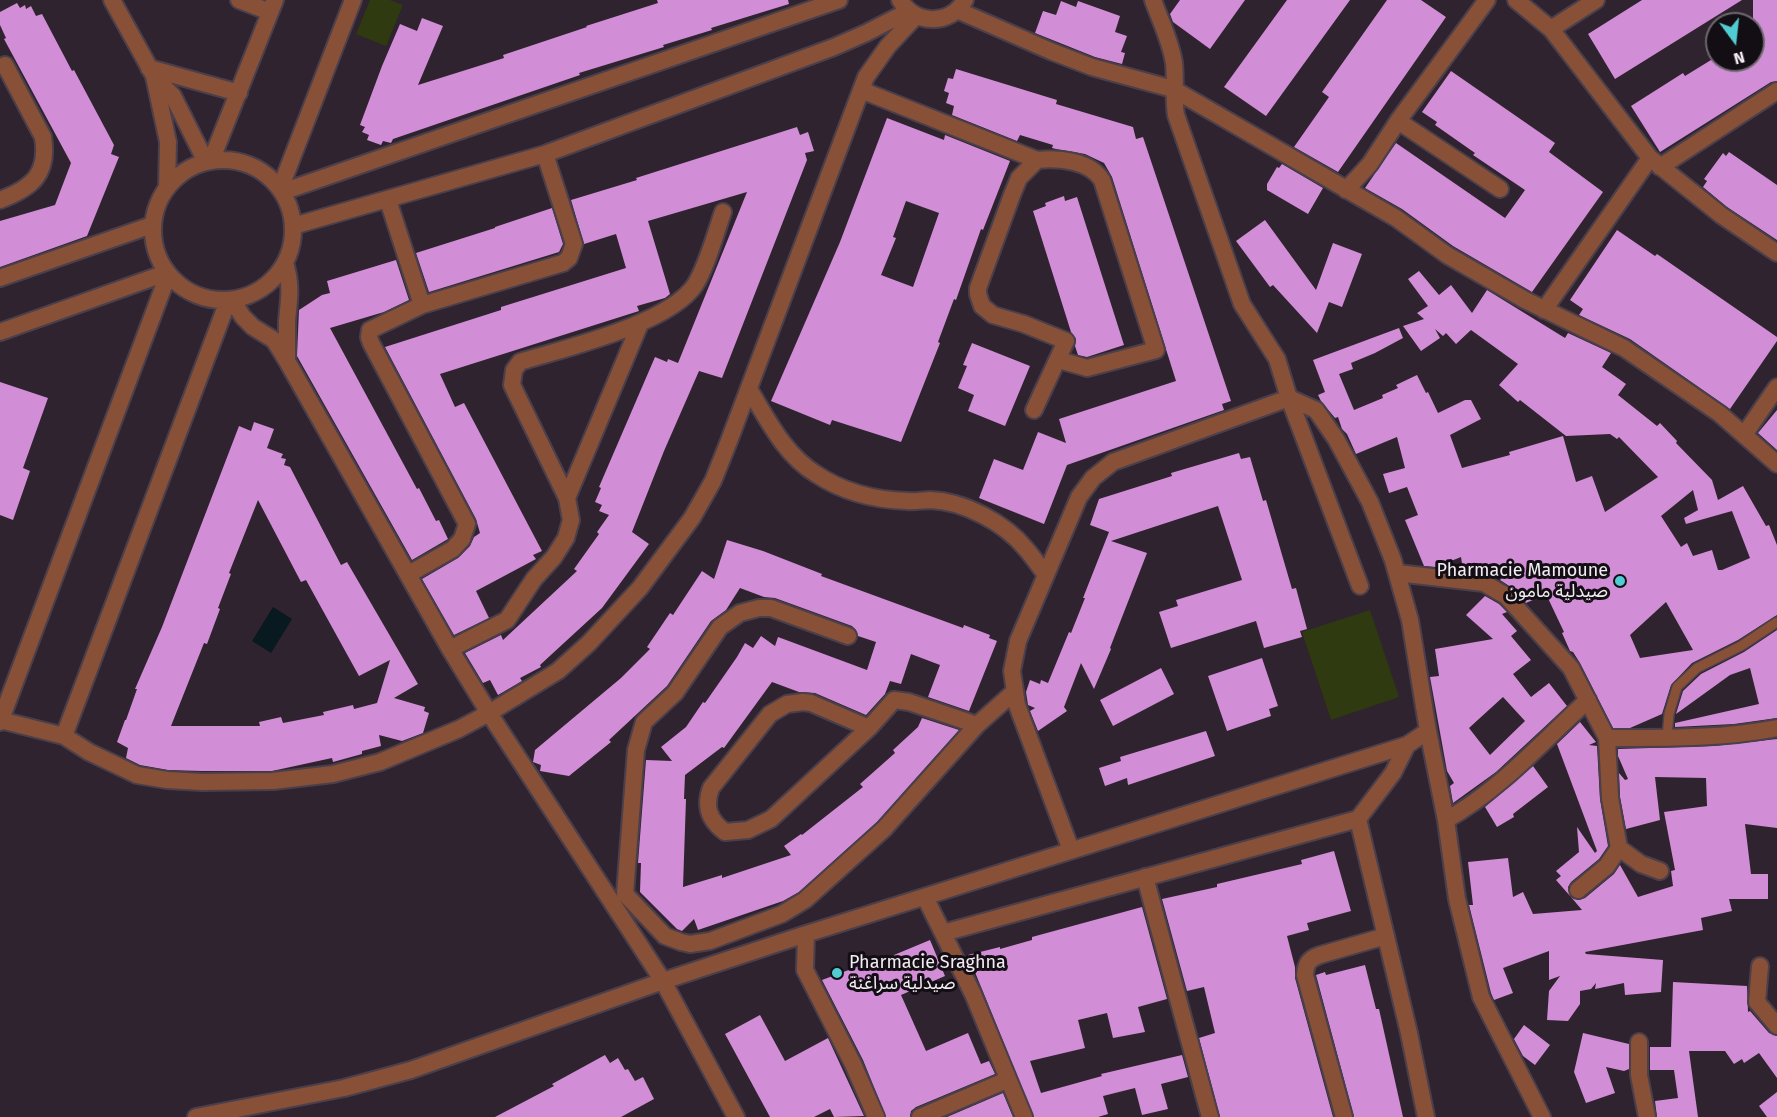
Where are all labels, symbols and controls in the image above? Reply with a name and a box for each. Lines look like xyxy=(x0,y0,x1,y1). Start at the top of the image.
north arrow xyxy=(1705,12,1765,72)
text: N xyxy=(1732,47,1747,68)
place label: Pharmacie Mamoune صيدلية مامون xyxy=(1437,560,1608,602)
marker: Pharmacie Mamoune صيدلية مامون xyxy=(1613,574,1627,588)
place label: Pharmacie Sraghna صيدلية سراغنة xyxy=(849,952,1006,994)
marker: Pharmacie Sraghna صيدلية سراغنة xyxy=(830,966,844,980)

